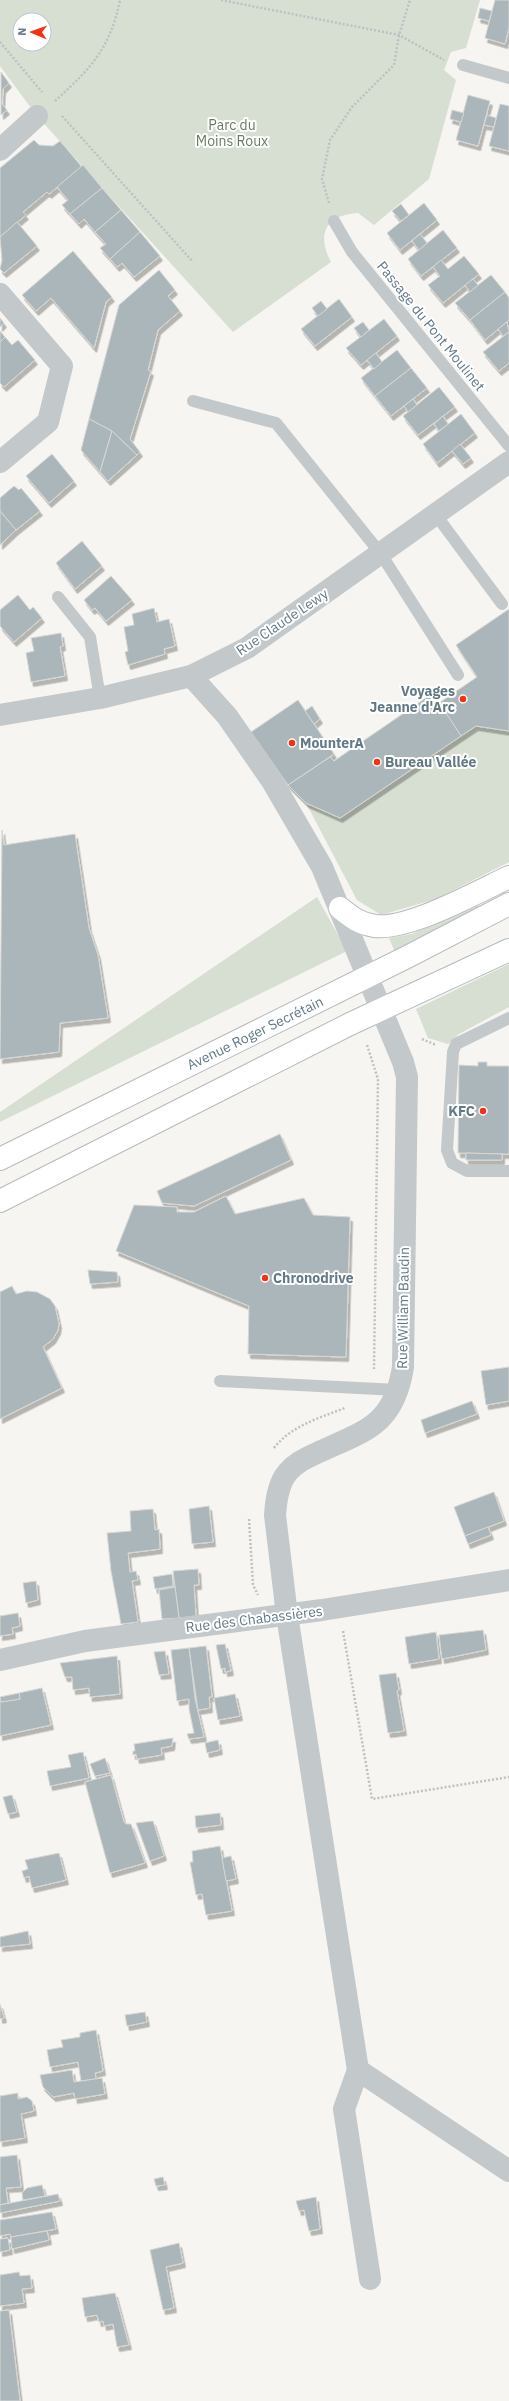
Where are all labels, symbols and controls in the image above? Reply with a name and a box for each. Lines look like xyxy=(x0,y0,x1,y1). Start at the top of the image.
north arrow xyxy=(12,12,52,52)
text: N xyxy=(15,27,29,36)
park label: Parc du Moins Roux xyxy=(196,116,268,150)
street label: Passage du Pont Moulinet xyxy=(373,257,489,395)
street label: Rue Claude Lewy xyxy=(233,585,331,659)
place label: Voyages Jeanne d'Arc xyxy=(370,682,455,716)
marker: Voyages Jeanne d'Arc xyxy=(458,694,468,704)
place label: MounterA xyxy=(300,734,364,752)
marker: MounterA xyxy=(287,738,297,748)
place label: Bureau Vallée xyxy=(385,753,476,771)
marker: Bureau Vallée xyxy=(372,757,382,767)
street label: Avenue Roger Secrétain xyxy=(184,992,326,1074)
place label: KFC xyxy=(448,1102,475,1120)
marker: KFC xyxy=(478,1106,488,1116)
street label: Rue William Baudin xyxy=(393,1247,413,1369)
place label: Chronodrive xyxy=(273,1269,354,1287)
marker: Chronodrive xyxy=(260,1273,270,1283)
street label: Rue des Chabassières xyxy=(184,1602,324,1636)

